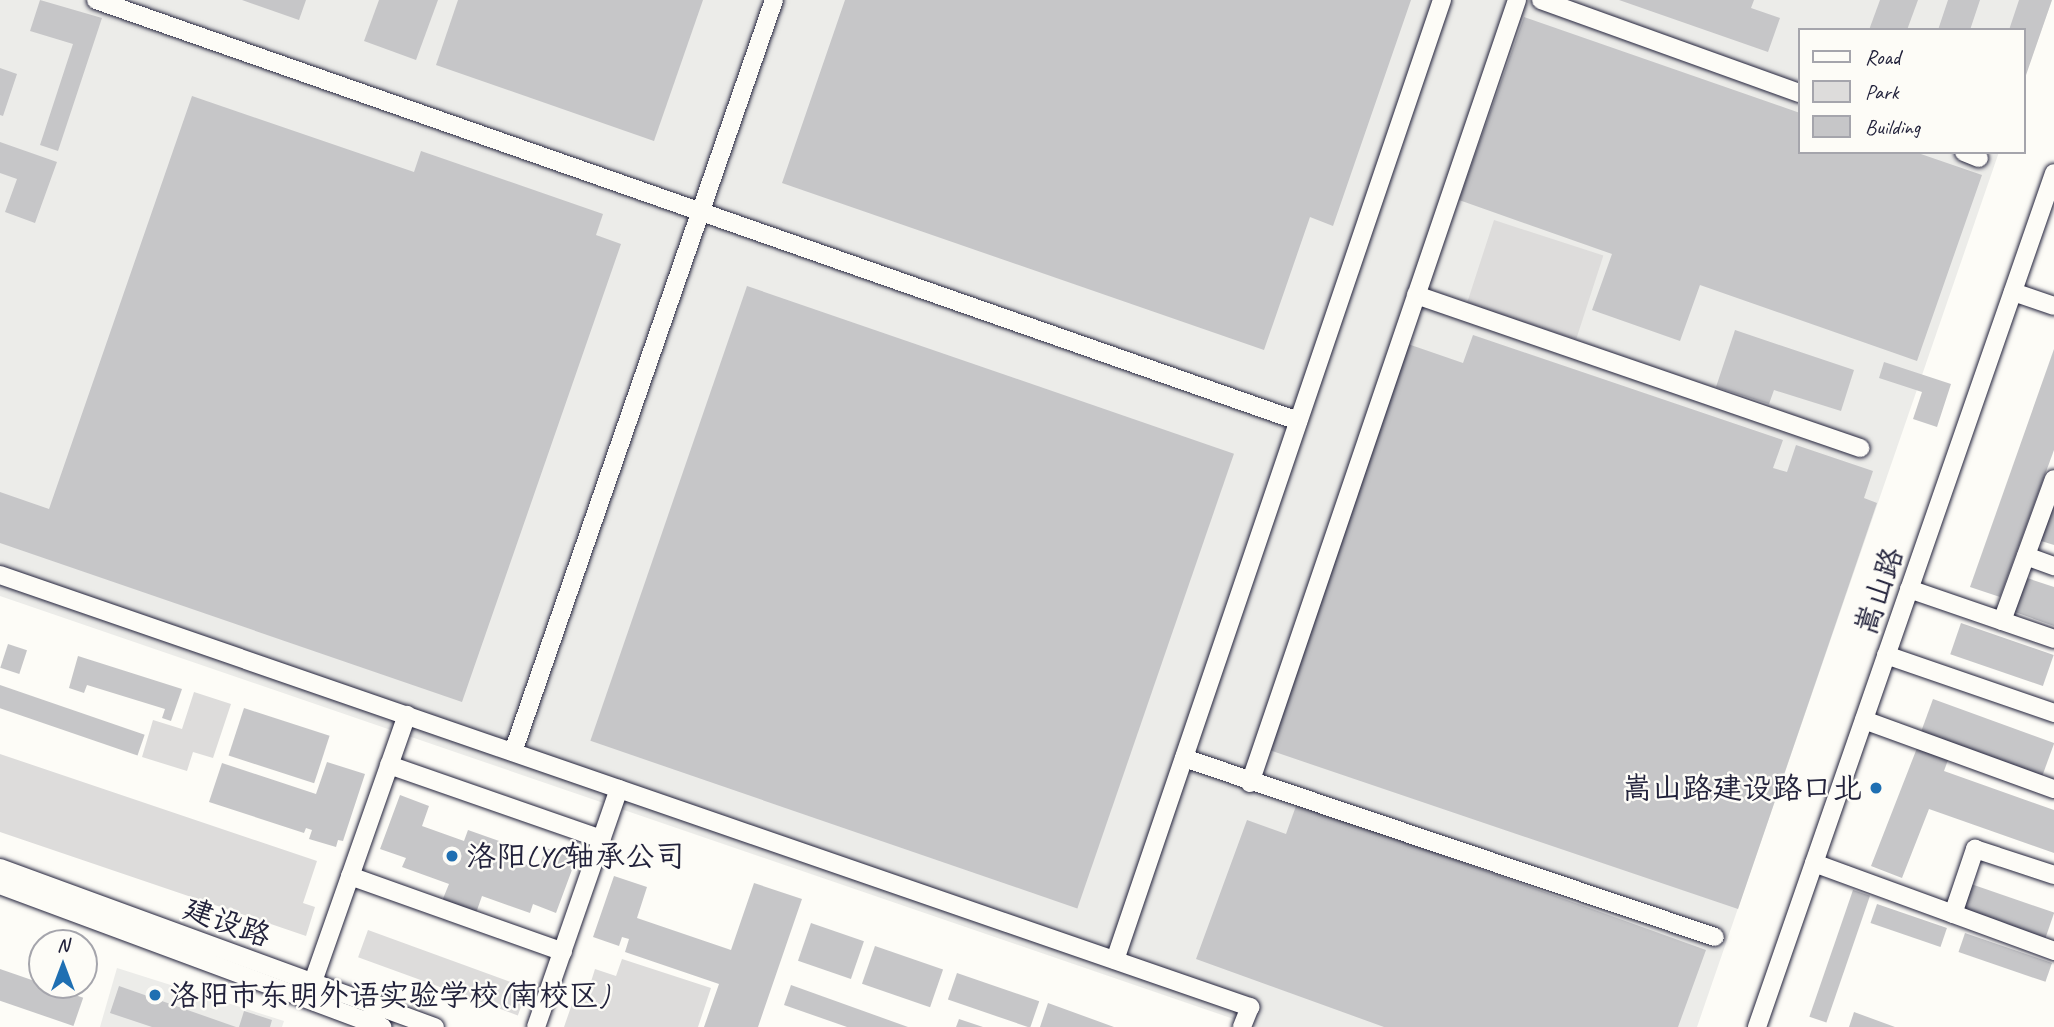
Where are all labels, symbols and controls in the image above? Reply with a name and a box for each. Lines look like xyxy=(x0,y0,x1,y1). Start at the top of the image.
legend xyxy=(1798,28,2026,154)
text: Road xyxy=(1865,44,1900,70)
text: Park xyxy=(1865,79,1898,105)
text: Building xyxy=(1865,114,1920,140)
street label: 嵩山路 xyxy=(1847,543,1911,639)
place label: 嵩山路建设路口北 xyxy=(1622,770,1862,806)
marker: 嵩山路建设路口北 xyxy=(1868,780,1884,796)
place label: 洛阳LYC轴承公司 xyxy=(466,838,685,874)
marker: 洛阳LYC轴承公司 xyxy=(444,848,460,864)
street label: 建设路 xyxy=(179,890,275,954)
north arrow xyxy=(28,929,98,999)
text: N xyxy=(57,933,69,957)
place label: 洛阳市东明外语实验学校(南校区) xyxy=(169,977,609,1013)
marker: 洛阳市东明外语实验学校(南校区) xyxy=(147,987,163,1003)

